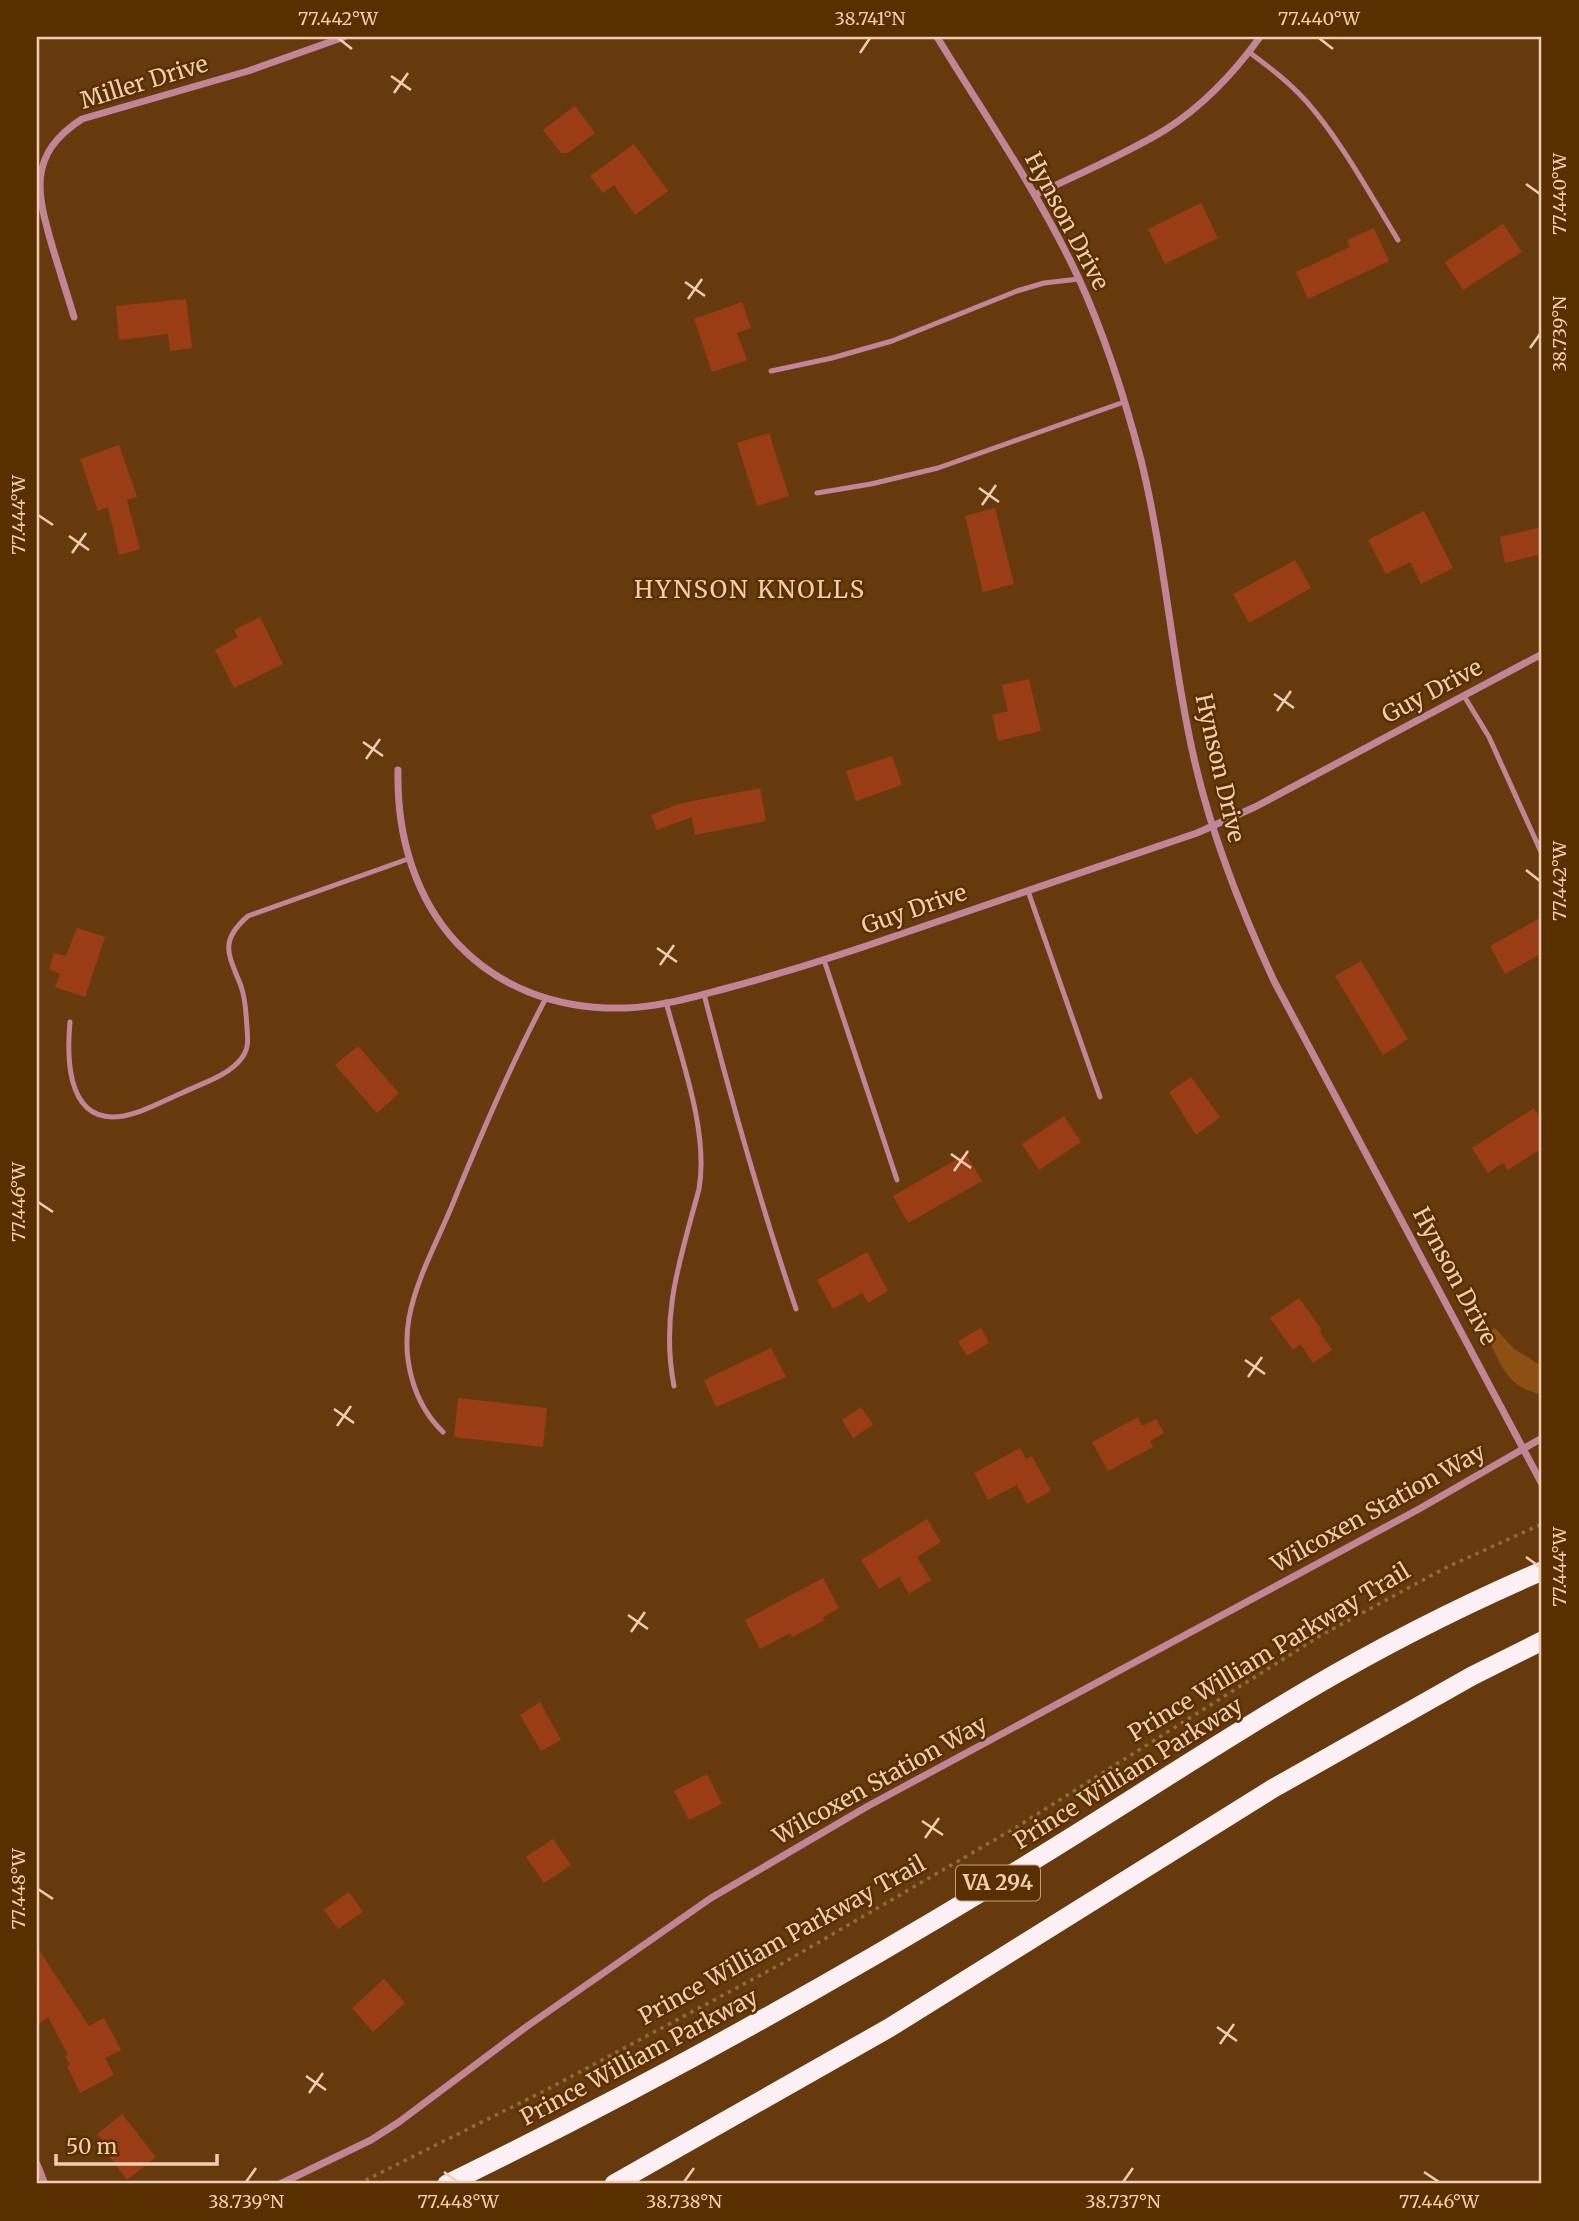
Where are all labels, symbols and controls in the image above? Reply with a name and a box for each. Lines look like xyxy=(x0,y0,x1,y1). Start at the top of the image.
text: 77.442°W xyxy=(298,7,379,30)
text: 38.741°N xyxy=(835,7,905,30)
text: 77.440°W xyxy=(1278,7,1361,30)
street label: Miller Drive xyxy=(77,48,211,115)
street label: Hynson Drive xyxy=(1019,147,1116,295)
text: 77.440°W xyxy=(1548,152,1571,235)
text: 38.739°N xyxy=(1548,296,1571,372)
text: 77.444°W xyxy=(7,474,30,555)
district label: HYNSON KNOLLS xyxy=(634,574,866,605)
street label: Guy Drive xyxy=(1377,652,1487,729)
street label: Hynson Drive xyxy=(1189,691,1252,845)
text: 77.442°W xyxy=(1548,840,1571,921)
street label: Guy Drive xyxy=(857,877,970,940)
text: 77.446°W xyxy=(7,1161,30,1242)
street label: Hynson Drive xyxy=(1407,1202,1504,1350)
street label: Wilcoxen Station Way xyxy=(1265,1436,1490,1579)
text: 77.444°W xyxy=(1548,1526,1571,1607)
street label: Prince William Parkway Trail xyxy=(1123,1556,1415,1747)
street label: Prince William Parkway xyxy=(1008,1690,1248,1855)
street label: Wilcoxen Station Way xyxy=(767,1708,992,1851)
text: 77.448°W xyxy=(7,1847,30,1930)
street label: Prince William Parkway Trail xyxy=(633,1848,930,2031)
road number: VA 294 xyxy=(956,1866,1040,1900)
street label: Prince William Parkway xyxy=(515,1981,763,2132)
scale bar xyxy=(56,2123,217,2167)
text: 50 m xyxy=(66,2133,117,2160)
text: 38.739°N xyxy=(208,2190,284,2213)
text: 77.448°W xyxy=(417,2190,500,2213)
text: 38.738°N xyxy=(646,2190,722,2213)
text: 38.737°N xyxy=(1085,2190,1161,2213)
text: 77.446°W xyxy=(1399,2190,1480,2213)

